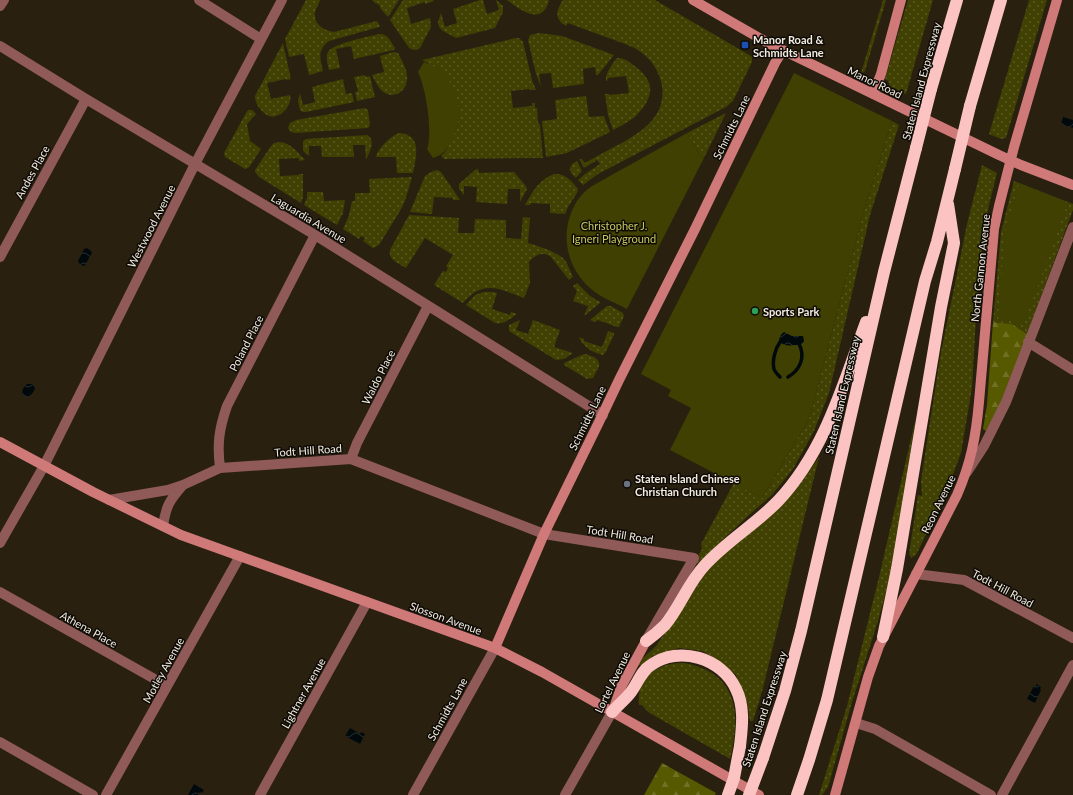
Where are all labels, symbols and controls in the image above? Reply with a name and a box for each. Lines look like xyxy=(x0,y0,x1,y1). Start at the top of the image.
street label: Staten Island Expressway xyxy=(899,20,943,141)
place label: Manor Road & Schmidts Lane xyxy=(753,33,824,59)
marker: Manor Road & Schmidts Lane xyxy=(740,40,750,50)
street label: Manor Road xyxy=(846,63,904,101)
street label: Schmidts Lane xyxy=(710,93,752,161)
street label: Andes Place xyxy=(12,143,52,201)
street label: Westwood Avenue xyxy=(124,182,178,270)
street label: Laguardia Avenue xyxy=(269,190,349,246)
street label: North Gannon Avenue xyxy=(968,213,992,323)
park label: Christopher J. Igneri Playground xyxy=(572,219,656,245)
place label: Sports Park xyxy=(763,305,820,318)
marker: Sports Park xyxy=(750,306,760,316)
street label: Poland Place xyxy=(226,313,266,373)
street label: Staten Island Expressway xyxy=(822,334,862,456)
street label: Waldo Place xyxy=(359,347,397,407)
street label: Schmidts Lane xyxy=(566,384,608,452)
street label: Todt Hill Road xyxy=(274,441,342,459)
place label: Staten Island Chinese Christian Church xyxy=(635,472,740,498)
street label: Reon Avenue xyxy=(918,472,958,535)
marker: Staten Island Chinese Christian Church xyxy=(622,479,632,489)
street label: Todt Hill Road xyxy=(586,522,654,546)
street label: Todt Hill Road xyxy=(970,566,1036,610)
street label: Slosson Avenue xyxy=(408,599,484,637)
street label: Athena Place xyxy=(58,608,120,650)
street label: Motley Avenue xyxy=(140,635,186,705)
street label: Lortel Avenue xyxy=(592,649,633,715)
street label: Staten Island Expressway xyxy=(739,649,789,769)
street label: Lightner Avenue xyxy=(278,655,328,731)
street label: Schmidts Lane xyxy=(424,675,470,743)

